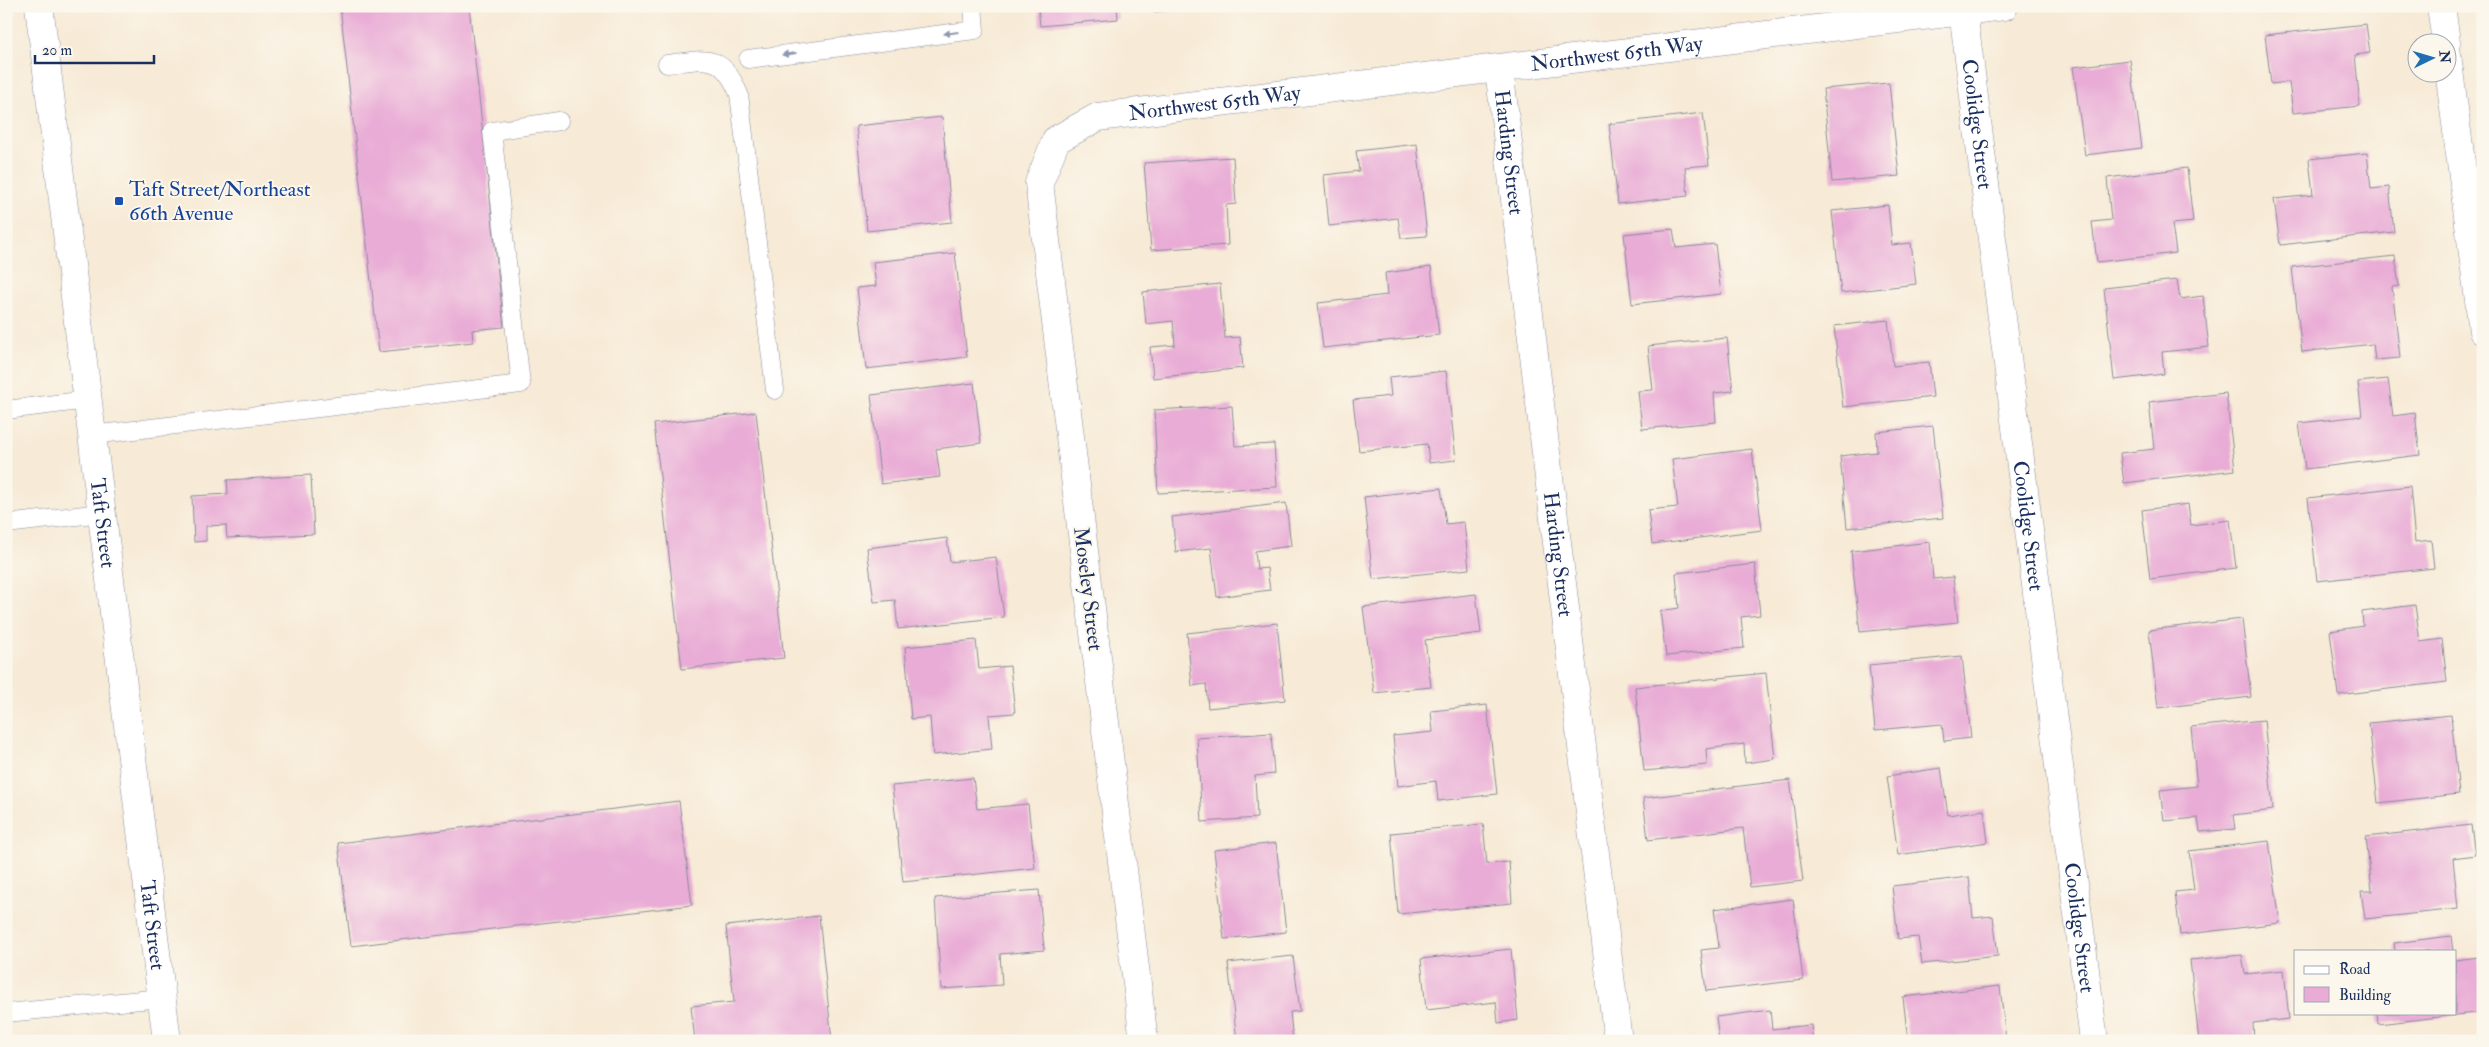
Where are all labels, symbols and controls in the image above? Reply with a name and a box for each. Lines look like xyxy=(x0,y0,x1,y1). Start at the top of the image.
one-way arrow xyxy=(942,29,958,37)
street label: Northwest 65th Way xyxy=(1529,29,1705,77)
scale bar xyxy=(35,32,154,64)
north arrow xyxy=(2406,32,2456,82)
text: 20 m xyxy=(42,41,72,60)
text: N xyxy=(2435,49,2454,64)
one-way arrow xyxy=(781,50,797,58)
street label: Coolidge Street xyxy=(1956,57,1999,191)
street label: Northwest 65th Way xyxy=(1127,79,1303,127)
street label: Harding Street xyxy=(1488,88,1530,217)
place label: Taft Street/Northeast 66th Avenue xyxy=(129,176,311,227)
marker: Taft Street/Northeast 66th Avenue xyxy=(113,195,125,207)
street label: Coolidge Street xyxy=(2007,459,2050,593)
street label: Taft Street xyxy=(84,476,122,570)
street label: Harding Street xyxy=(1537,490,1579,619)
street label: Moseley Street xyxy=(1067,526,1109,653)
street label: Coolidge Street xyxy=(2058,861,2101,994)
street label: Taft Street xyxy=(134,878,172,972)
legend xyxy=(2294,950,2456,1014)
text: Road xyxy=(2339,960,2371,979)
text: Building xyxy=(2339,986,2391,1005)

